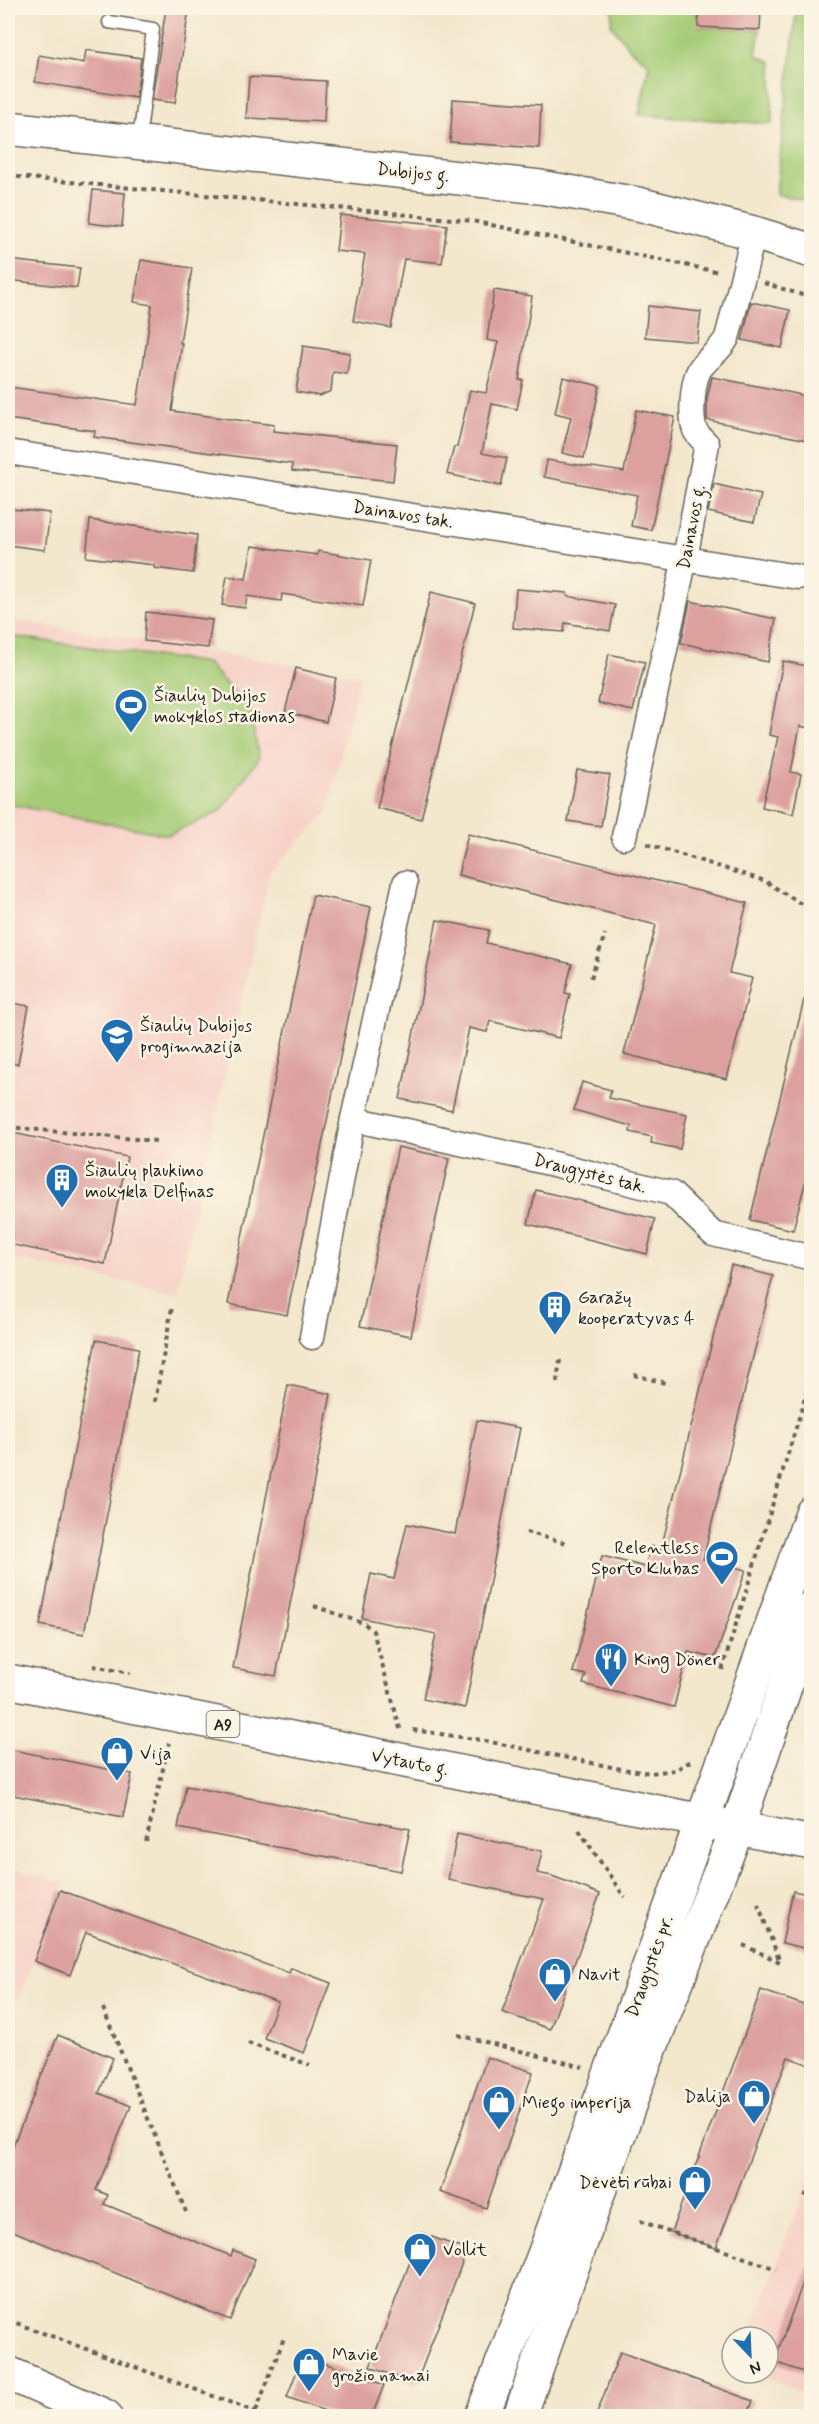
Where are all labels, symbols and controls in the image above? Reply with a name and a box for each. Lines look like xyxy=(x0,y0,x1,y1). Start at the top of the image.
street label: Dubijos g. xyxy=(375,157,450,191)
street label: Dainavos g. xyxy=(672,483,714,572)
street label: Dainavos tak. xyxy=(351,495,455,535)
place label: Šiaulių Dubijos mokyklos stadionas xyxy=(154,684,295,729)
sports icon: Šiaulių Dubijos mokyklos stadionas xyxy=(113,687,149,734)
place label: Šiaulių Dubijos progimnazija xyxy=(140,1014,252,1059)
school or university icon: Šiaulių Dubijos progimnazija xyxy=(99,1017,135,1064)
street label: Draugystės tak. xyxy=(531,1148,649,1201)
place label: Šiaulių plaukimo mokykla Delfinas xyxy=(85,1159,214,1204)
building icon: Šiaulių plaukimo mokykla Delfinas xyxy=(44,1162,80,1209)
place label: Garažų kooperatyvas 4 xyxy=(578,1286,695,1331)
building icon: Garažų kooperatyvas 4 xyxy=(537,1289,573,1336)
place label: Relentless Sporto Klubas xyxy=(591,1536,699,1581)
sports icon: Relentless Sporto Klubas xyxy=(704,1539,740,1586)
restaurant icon: King Döner xyxy=(593,1641,629,1688)
place label: King Döner xyxy=(634,1648,721,1673)
road number: A9 xyxy=(206,1711,240,1737)
shop icon: Vija xyxy=(99,1735,135,1782)
place label: Vija xyxy=(140,1742,172,1766)
street label: Vytauto g. xyxy=(369,1744,450,1784)
street label: Draugystės pr. xyxy=(620,1912,681,2021)
shop icon: Navit xyxy=(537,1956,573,2003)
place label: Navit xyxy=(578,1963,621,1987)
shop icon: Dalija xyxy=(736,2078,772,2125)
shop icon: Miego imperija xyxy=(481,2084,517,2131)
place label: Dalija xyxy=(684,2085,731,2109)
place label: Miego imperija xyxy=(522,2091,632,2117)
shop icon: Dėvėti rūbai xyxy=(677,2164,713,2211)
place label: Dėvėti rūbai xyxy=(579,2171,672,2195)
shop icon: Vollit xyxy=(402,2231,438,2278)
place label: Vollit xyxy=(443,2238,488,2262)
north arrow xyxy=(720,2325,780,2385)
place label: Mavie grožio namai xyxy=(332,2343,430,2388)
shop icon: Mavie grožio namai xyxy=(291,2346,327,2393)
text: N xyxy=(746,2356,764,2379)

